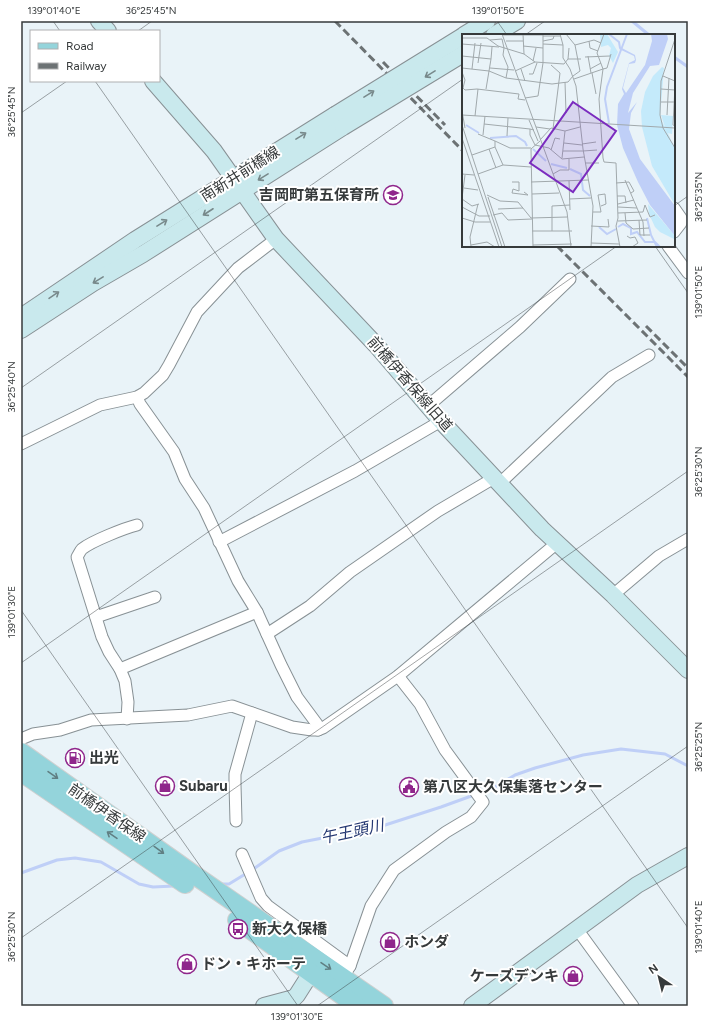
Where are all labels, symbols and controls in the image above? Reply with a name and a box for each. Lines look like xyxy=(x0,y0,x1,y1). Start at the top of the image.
text: 139°01'40"E xyxy=(27,4,81,17)
text: 36°25'45"N xyxy=(125,4,177,17)
text: 139°01'50"E xyxy=(472,4,524,17)
legend xyxy=(30,30,160,82)
inset map xyxy=(462,34,675,247)
text: Road xyxy=(66,39,94,53)
text: Railway xyxy=(66,59,107,73)
one-way arrow xyxy=(424,71,436,79)
text: 36°25'45"N xyxy=(5,86,18,138)
one-way arrow xyxy=(363,90,374,98)
one-way arrow xyxy=(295,131,307,139)
street label: 南新井前橋線 xyxy=(197,143,283,205)
text: 36°25'35"N xyxy=(692,172,705,222)
one-way arrow xyxy=(257,174,269,182)
school or university icon: 吉岡町第五保育所 xyxy=(382,184,404,206)
place label: 吉岡町第五保育所 xyxy=(259,186,379,204)
one-way arrow xyxy=(203,208,214,216)
one-way arrow xyxy=(156,219,168,227)
text: 139°01'50"E xyxy=(692,266,705,318)
one-way arrow xyxy=(92,277,104,285)
one-way arrow xyxy=(48,291,59,299)
street label: 前橋伊香保線旧道 xyxy=(364,333,456,435)
text: 36°25'40"N xyxy=(5,361,18,413)
text: 36°25'30"N xyxy=(692,447,705,497)
text: 139°01'30"E xyxy=(5,586,18,638)
text: 36°25'25"N xyxy=(692,722,705,772)
fuel station icon: 出光 xyxy=(64,747,86,769)
place label: 出光 xyxy=(89,749,119,767)
one-way arrow xyxy=(47,771,58,779)
shop icon: Subaru xyxy=(154,775,176,797)
public building icon: 第八区大久保集落センター xyxy=(398,776,420,798)
place label: Subaru xyxy=(179,777,228,795)
place label: 第八区大久保集落センター xyxy=(423,778,603,796)
street label: 前橋伊香保線 xyxy=(65,780,149,846)
water label: 午王頭川 xyxy=(319,815,387,847)
one-way arrow xyxy=(107,831,118,839)
one-way arrow xyxy=(153,846,164,854)
text: 139°01'40"E xyxy=(692,900,705,954)
text: 36°25'30"N xyxy=(5,912,18,962)
bus stop icon: 新大久保橋 xyxy=(227,918,249,940)
place label: 新大久保橋 xyxy=(252,920,328,938)
shop icon: ホンダ xyxy=(379,931,401,953)
place label: ホンダ xyxy=(404,933,449,951)
shop icon: ドン・キホーテ xyxy=(176,953,198,975)
place label: ドン・キホーテ xyxy=(201,955,306,973)
north arrow xyxy=(639,957,679,997)
text: N xyxy=(646,961,661,977)
one-way arrow xyxy=(320,962,331,970)
shop icon: ケーズデンキ xyxy=(562,965,584,987)
place label: ケーズデンキ xyxy=(470,967,559,985)
text: 139°01'30"E xyxy=(271,1010,323,1023)

